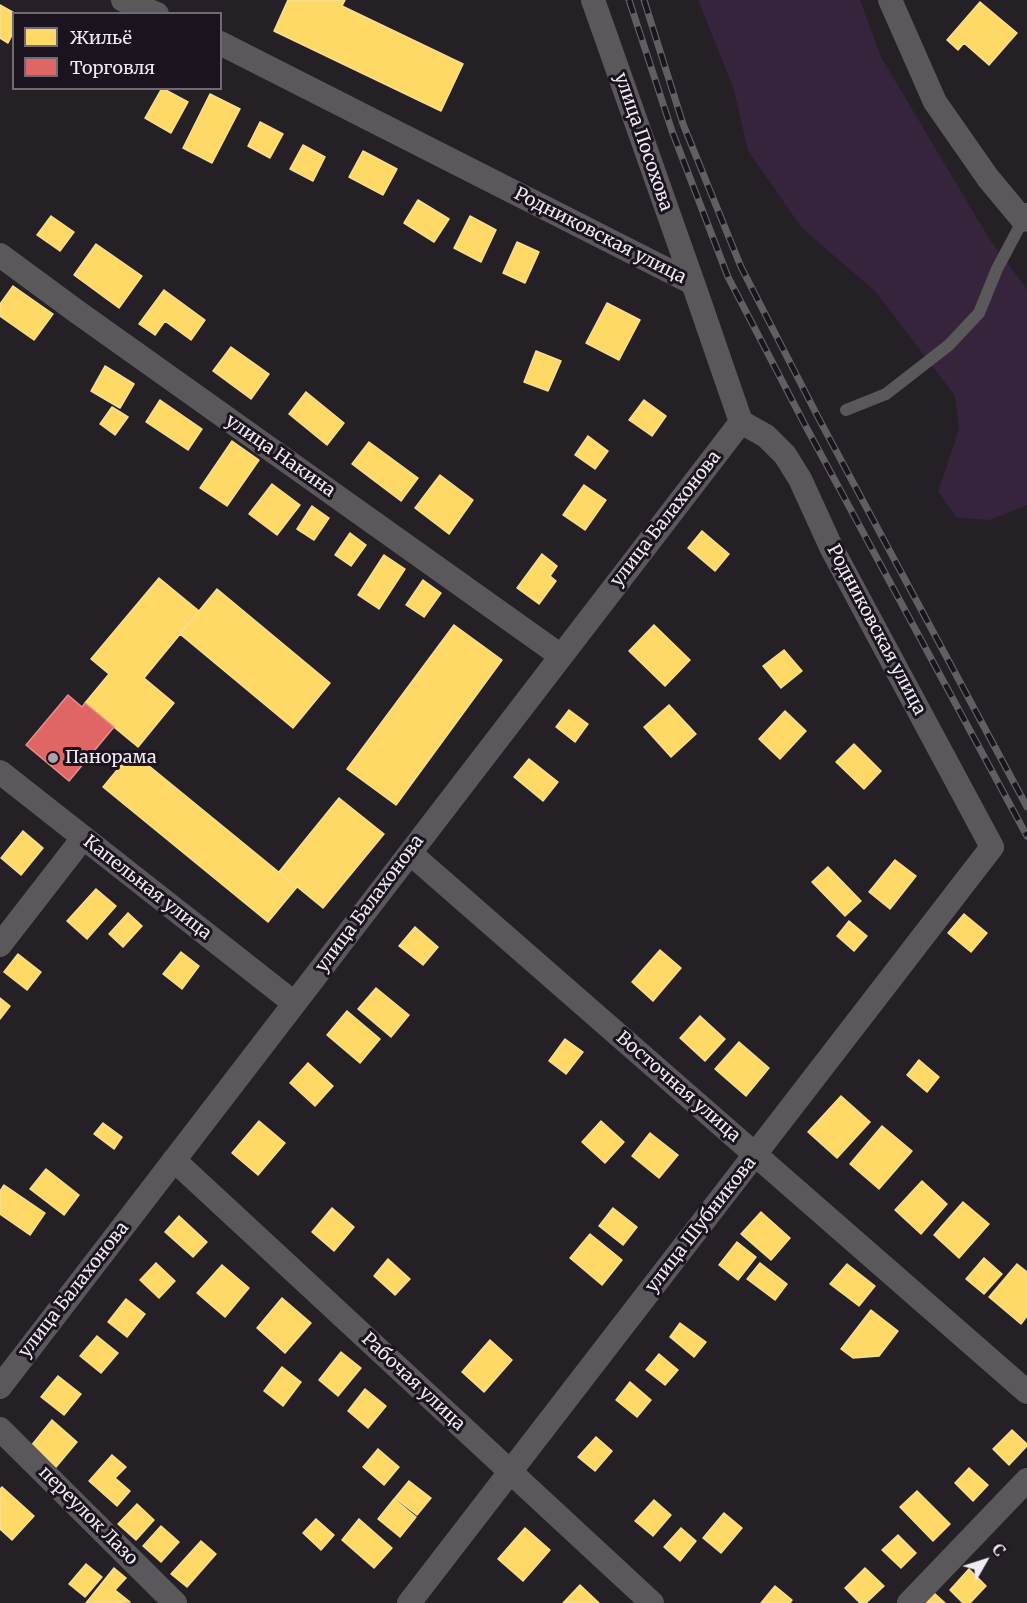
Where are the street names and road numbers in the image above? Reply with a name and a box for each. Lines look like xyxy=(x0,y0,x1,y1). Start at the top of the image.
street label: улица Посохова xyxy=(609,70,677,214)
street label: Родниковская улица xyxy=(510,183,690,289)
street label: улица Накина xyxy=(221,410,339,502)
street label: улица Балахонова xyxy=(606,447,726,591)
street label: Родниковская улица xyxy=(822,541,930,719)
street label: Капельная улица xyxy=(79,831,215,945)
street label: улица Балахонова xyxy=(311,831,429,977)
street label: Восточная улица xyxy=(611,1027,745,1147)
street label: улица Шубникова xyxy=(641,1153,761,1297)
street label: улица Балахонова xyxy=(14,1218,134,1362)
street label: Рабочая улица xyxy=(357,1329,469,1435)
street label: переулок Лазо xyxy=(34,1462,142,1570)

